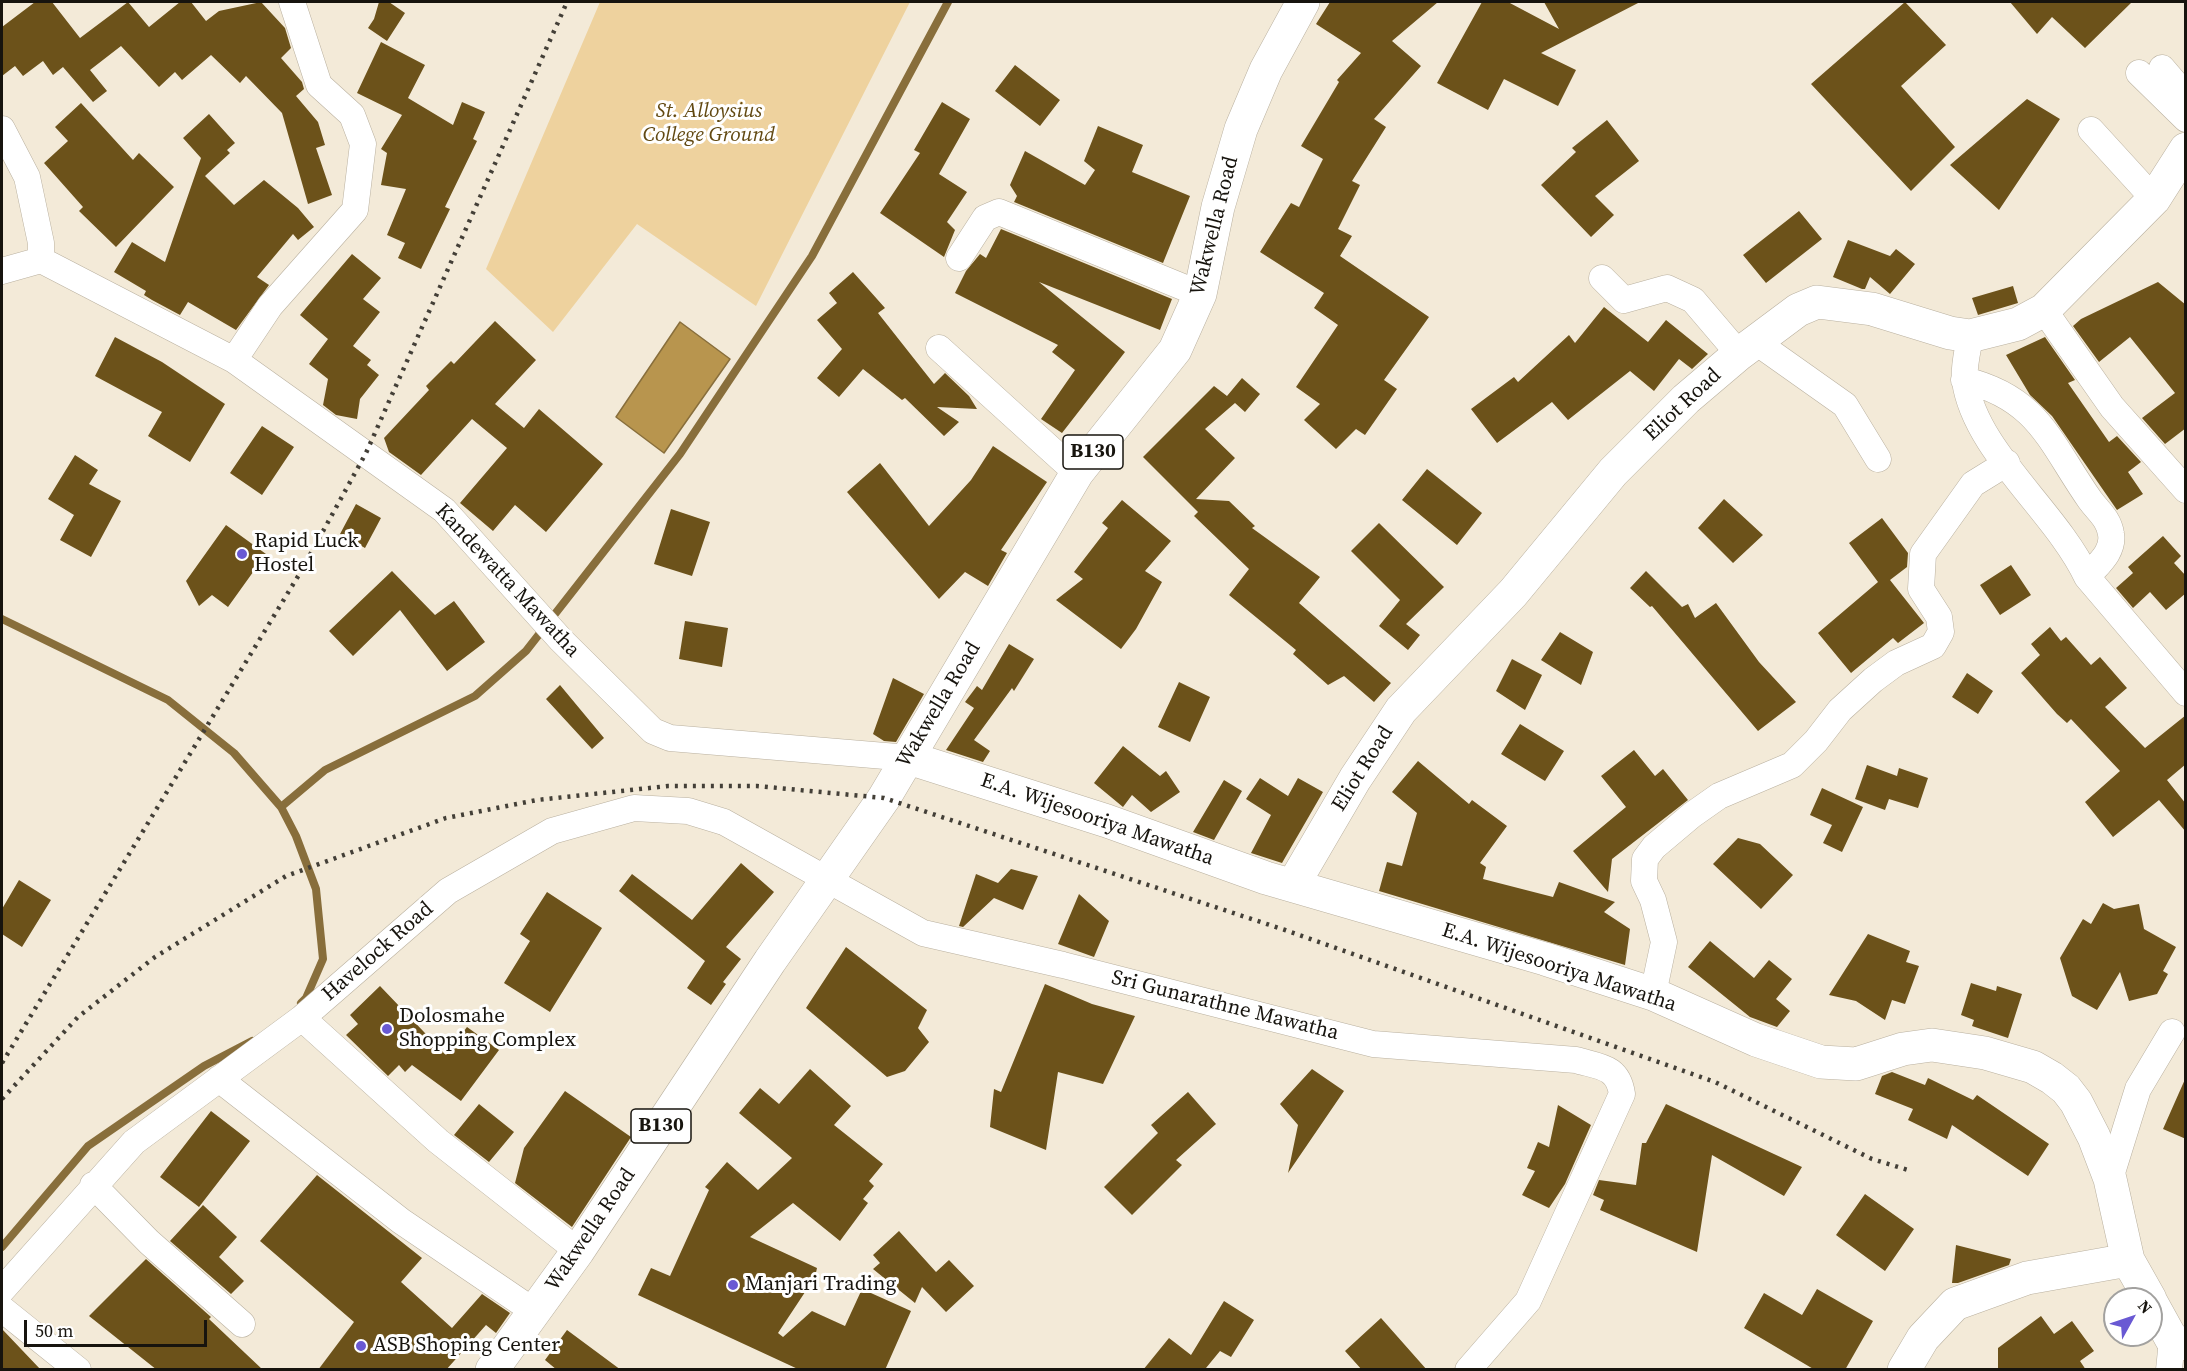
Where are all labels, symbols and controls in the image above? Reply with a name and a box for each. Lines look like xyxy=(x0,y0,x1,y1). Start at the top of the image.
park label: St. Alloysius College Ground xyxy=(643,99,775,149)
street label: Wakwella Road xyxy=(1186,154,1244,298)
street label: Eliot Road xyxy=(1639,363,1727,447)
road number: B130 xyxy=(1063,435,1123,469)
street label: Kandewatta Mawatha xyxy=(429,499,585,663)
place label: Rapid Luck Hostel xyxy=(254,529,359,579)
marker: Rapid Luck Hostel xyxy=(235,547,249,561)
street label: Wakwella Road xyxy=(892,637,986,773)
street label: Eliot Road xyxy=(1327,722,1399,816)
street label: E.A. Wijesooriya Mawatha xyxy=(977,768,1217,872)
street label: Havelock Road xyxy=(317,897,439,1007)
street label: E.A. Wijesooriya Mawatha xyxy=(1439,918,1679,1018)
street label: Sri Gunarathne Mawatha xyxy=(1109,966,1341,1046)
place label: Dolosmahe Shopping Complex xyxy=(399,1004,576,1054)
marker: Dolosmahe Shopping Complex xyxy=(380,1022,394,1036)
road number: B130 xyxy=(631,1109,691,1143)
street label: Wakwella Road xyxy=(541,1164,641,1296)
place label: Manjari Trading xyxy=(745,1272,896,1298)
marker: Manjari Trading xyxy=(726,1278,740,1292)
north arrow xyxy=(2103,1287,2163,1347)
text: N xyxy=(2133,1295,2157,1318)
scale bar xyxy=(27,1308,210,1346)
text: 50 m xyxy=(35,1318,73,1343)
place label: ASB Shoping Center xyxy=(373,1333,560,1359)
marker: ASB Shoping Center xyxy=(354,1339,368,1353)

